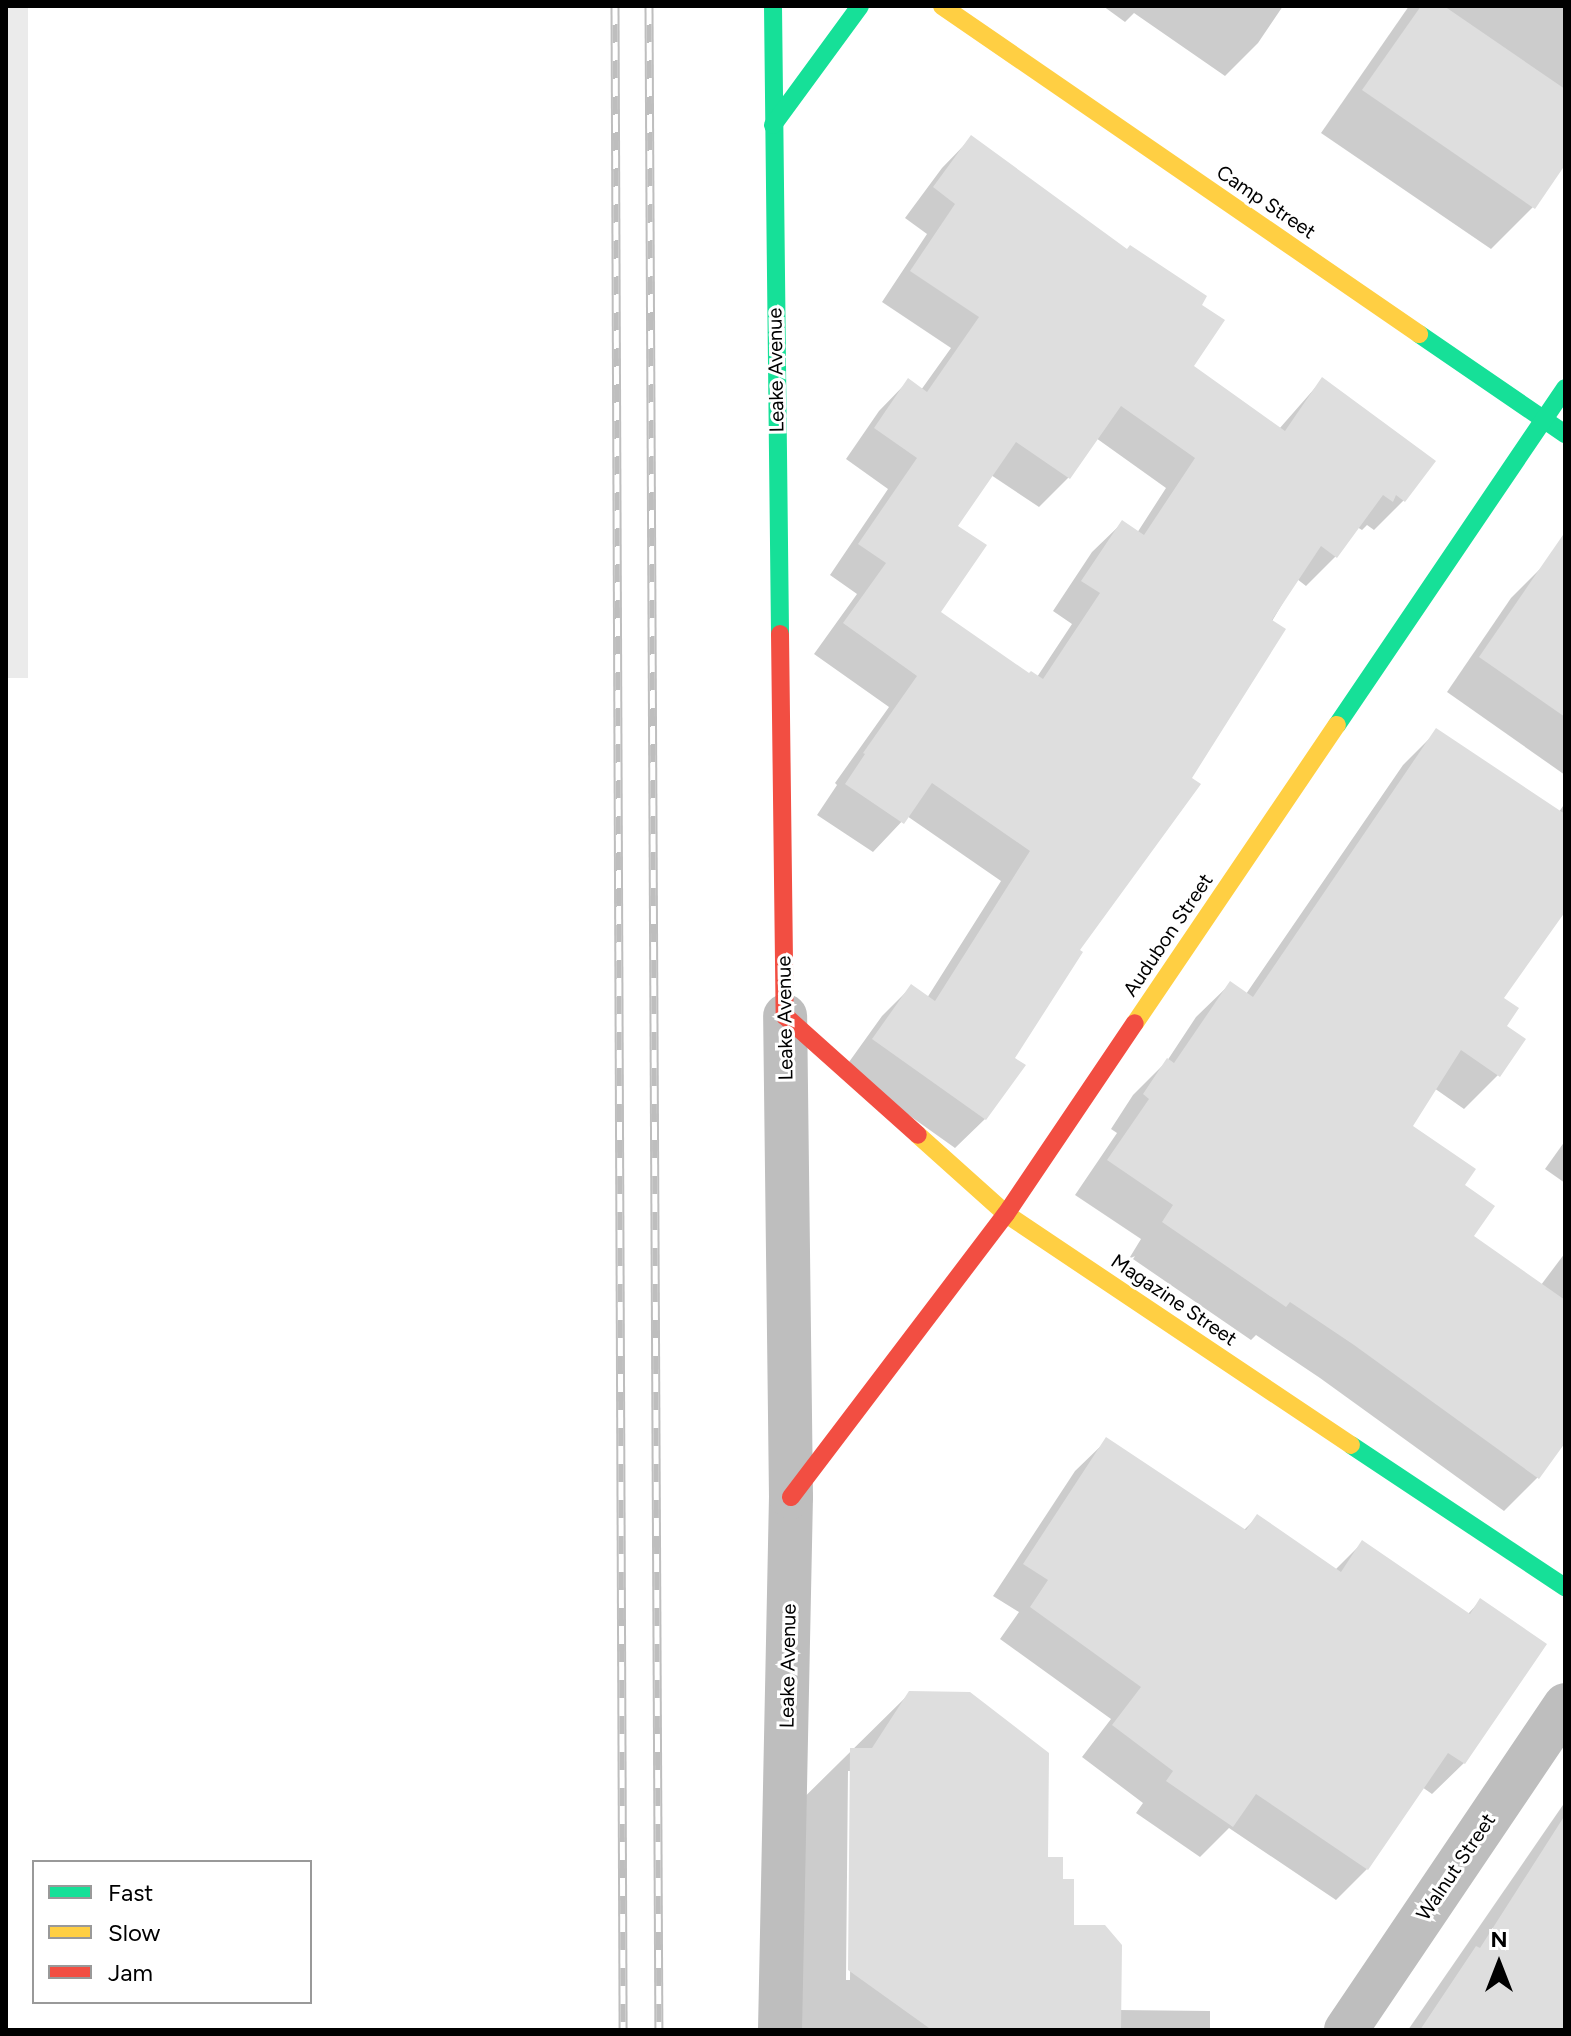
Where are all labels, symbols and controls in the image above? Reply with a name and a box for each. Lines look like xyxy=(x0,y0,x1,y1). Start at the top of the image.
street label: Camp Street xyxy=(1212,160,1320,244)
street label: Leake Avenue xyxy=(763,308,789,432)
street label: Audubon Street xyxy=(1118,869,1218,1001)
street label: Leake Avenue xyxy=(772,956,798,1080)
street label: Magazine Street xyxy=(1107,1249,1241,1351)
street label: Leake Avenue xyxy=(775,1604,801,1728)
street label: Walnut Street xyxy=(1411,1809,1501,1925)
legend xyxy=(32,1860,312,2004)
text: Fast xyxy=(108,1878,153,1907)
text: Slow xyxy=(108,1918,160,1947)
north arrow xyxy=(1459,1924,1539,2004)
text: N xyxy=(1490,1926,1508,1953)
text: Jam xyxy=(108,1958,153,1987)

